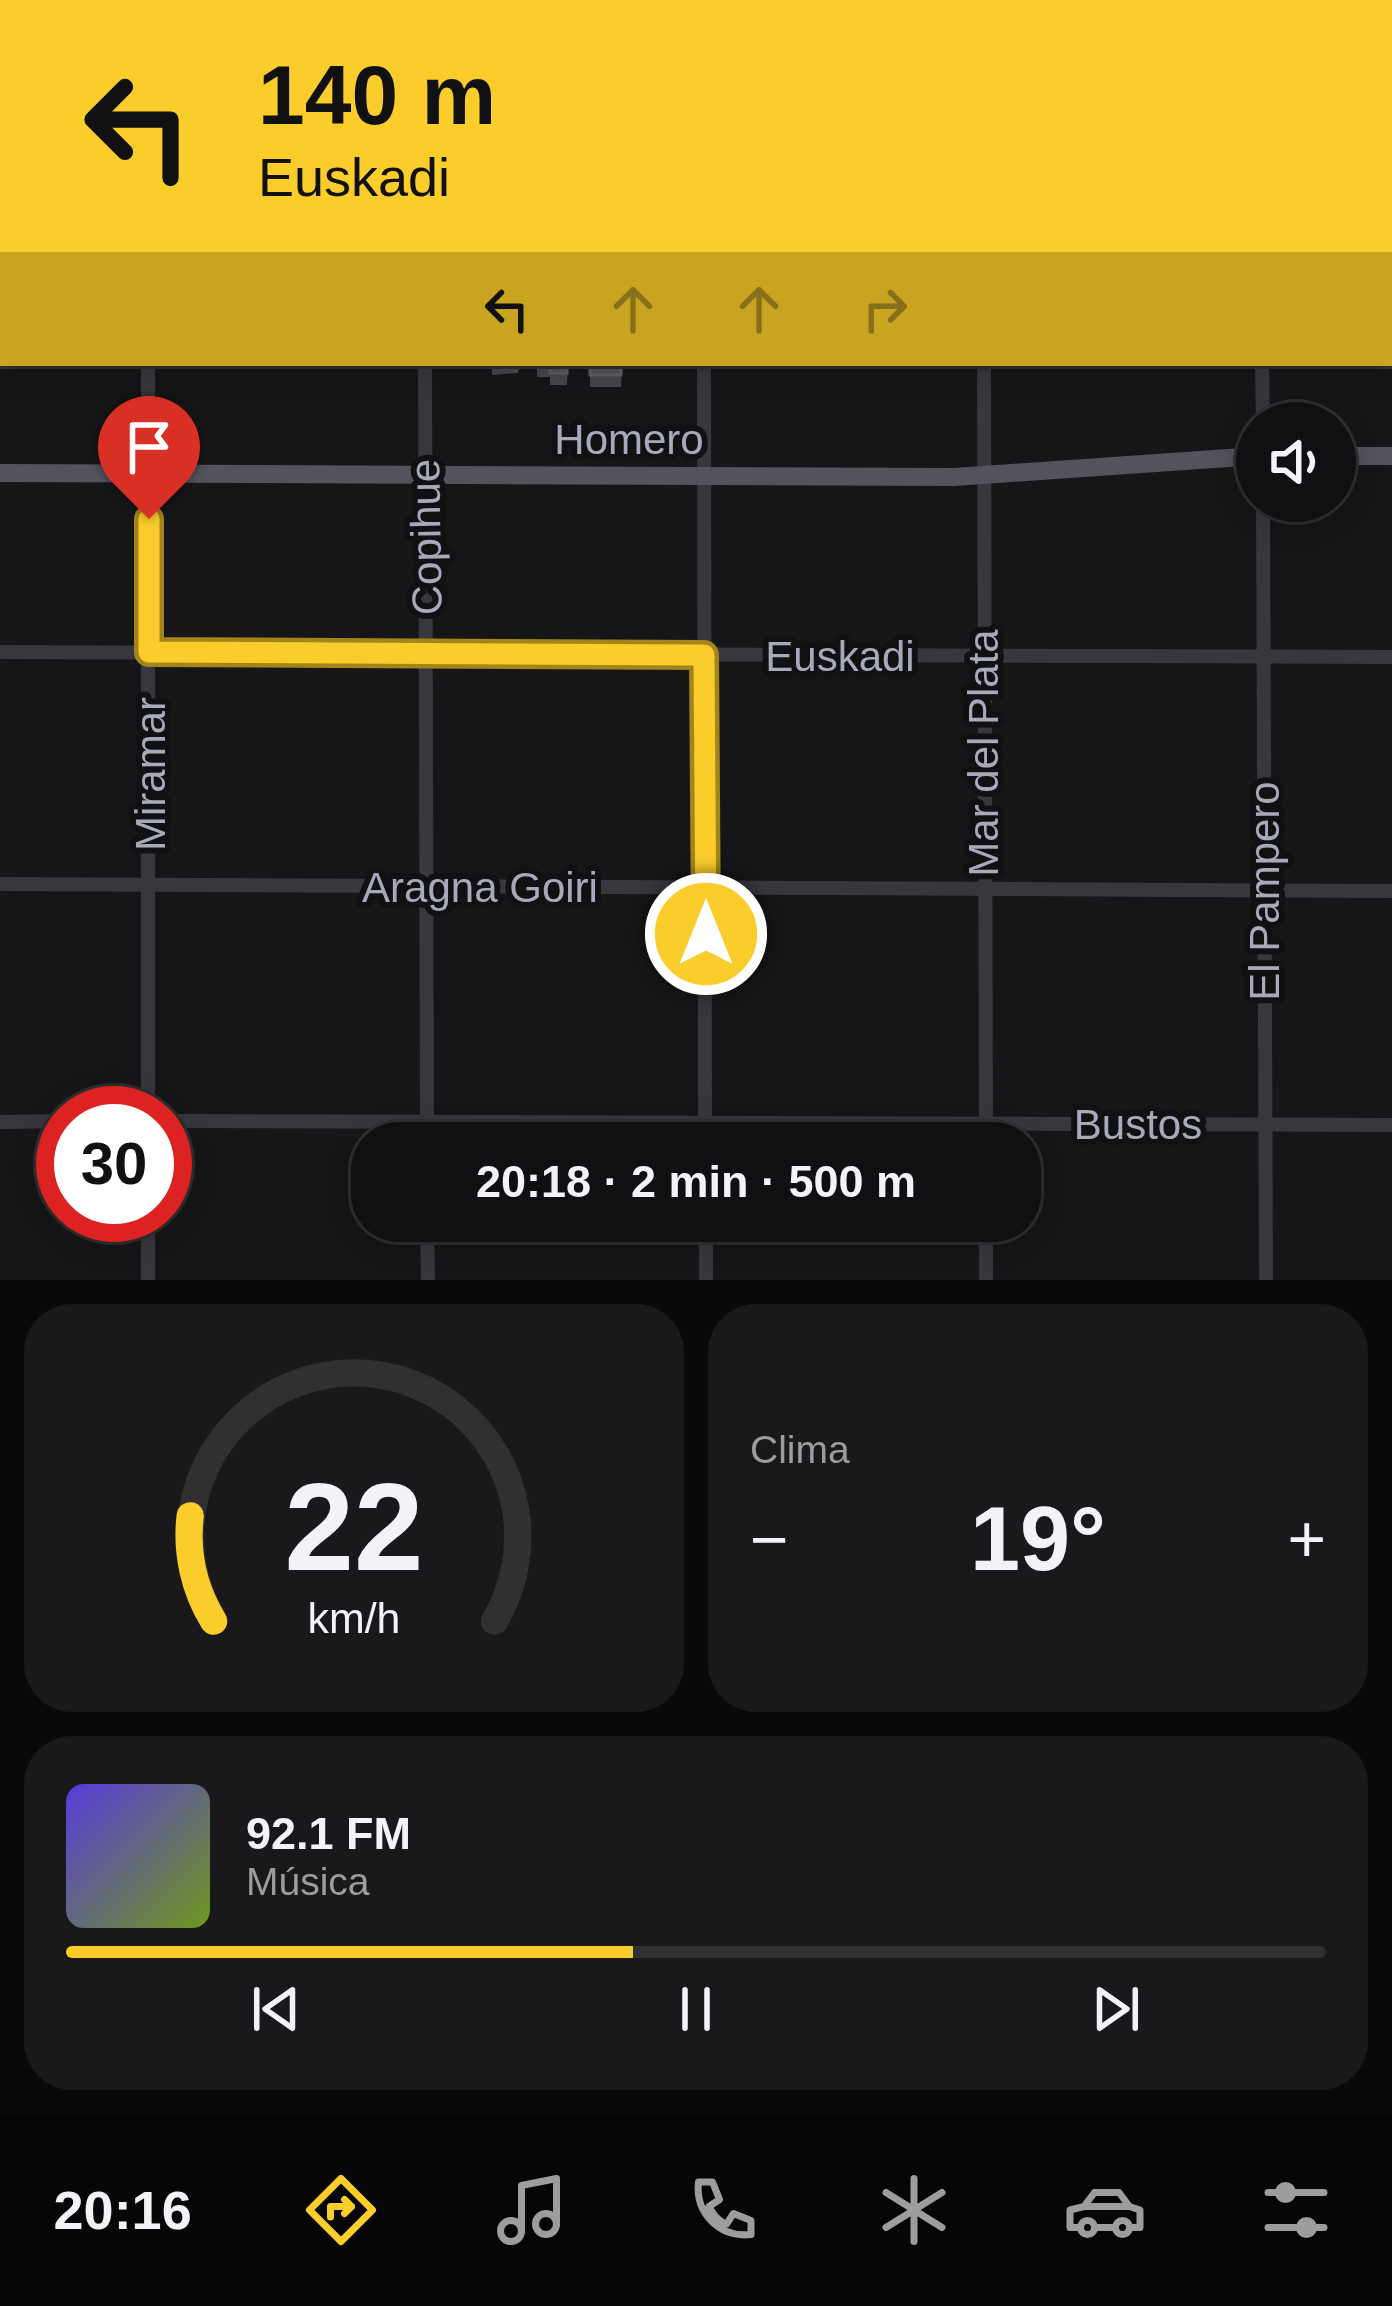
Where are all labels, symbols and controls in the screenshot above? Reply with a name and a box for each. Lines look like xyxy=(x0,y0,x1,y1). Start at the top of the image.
icon: left xyxy=(60,48,216,204)
text: 140 m xyxy=(258,48,496,142)
text: Euskadi xyxy=(258,147,450,207)
icon: left xyxy=(474,276,540,342)
icon: ahead xyxy=(600,276,666,342)
icon: ahead xyxy=(726,276,792,342)
icon: right xyxy=(852,276,918,342)
pin xyxy=(98,396,200,519)
map controls xyxy=(1236,402,1356,522)
button: sound xyxy=(1236,402,1356,522)
icon: arrive xyxy=(116,414,182,480)
street label: Homero xyxy=(554,416,704,463)
street label: Copihue xyxy=(401,458,451,616)
street label: Mar del Plata xyxy=(960,629,1007,877)
street label: Euskadi xyxy=(765,633,915,680)
street label: Miramar xyxy=(127,697,174,851)
street label: El Pampero xyxy=(1241,781,1288,1001)
street label: Aragna Goiri xyxy=(362,864,598,911)
position arrow xyxy=(643,871,769,997)
speed limit sign: 30 xyxy=(36,1086,192,1242)
street label: Bustos xyxy=(1074,1101,1202,1148)
text: 20:18 · 2 min · 500 m xyxy=(476,1156,916,1207)
text: Clima xyxy=(750,1428,850,1471)
text: 22 xyxy=(285,1457,423,1596)
text: 19° xyxy=(970,1489,1106,1589)
text: − xyxy=(750,1502,789,1576)
text: + xyxy=(1287,1502,1326,1576)
text: km/h xyxy=(308,1594,400,1642)
text: 92.1 FM xyxy=(246,1808,411,1859)
text: Música xyxy=(246,1860,370,1903)
icon: previous xyxy=(243,1976,309,2042)
icon: pause xyxy=(663,1976,729,2042)
icon: next xyxy=(1083,1976,1149,2042)
icon: directions xyxy=(299,2168,383,2252)
icon: music xyxy=(490,2168,574,2252)
icon: phone xyxy=(681,2168,765,2252)
icon: climate xyxy=(872,2168,956,2252)
icon: car xyxy=(1063,2168,1147,2252)
icon: filters xyxy=(1254,2168,1338,2252)
text: 20:16 xyxy=(54,2180,192,2240)

